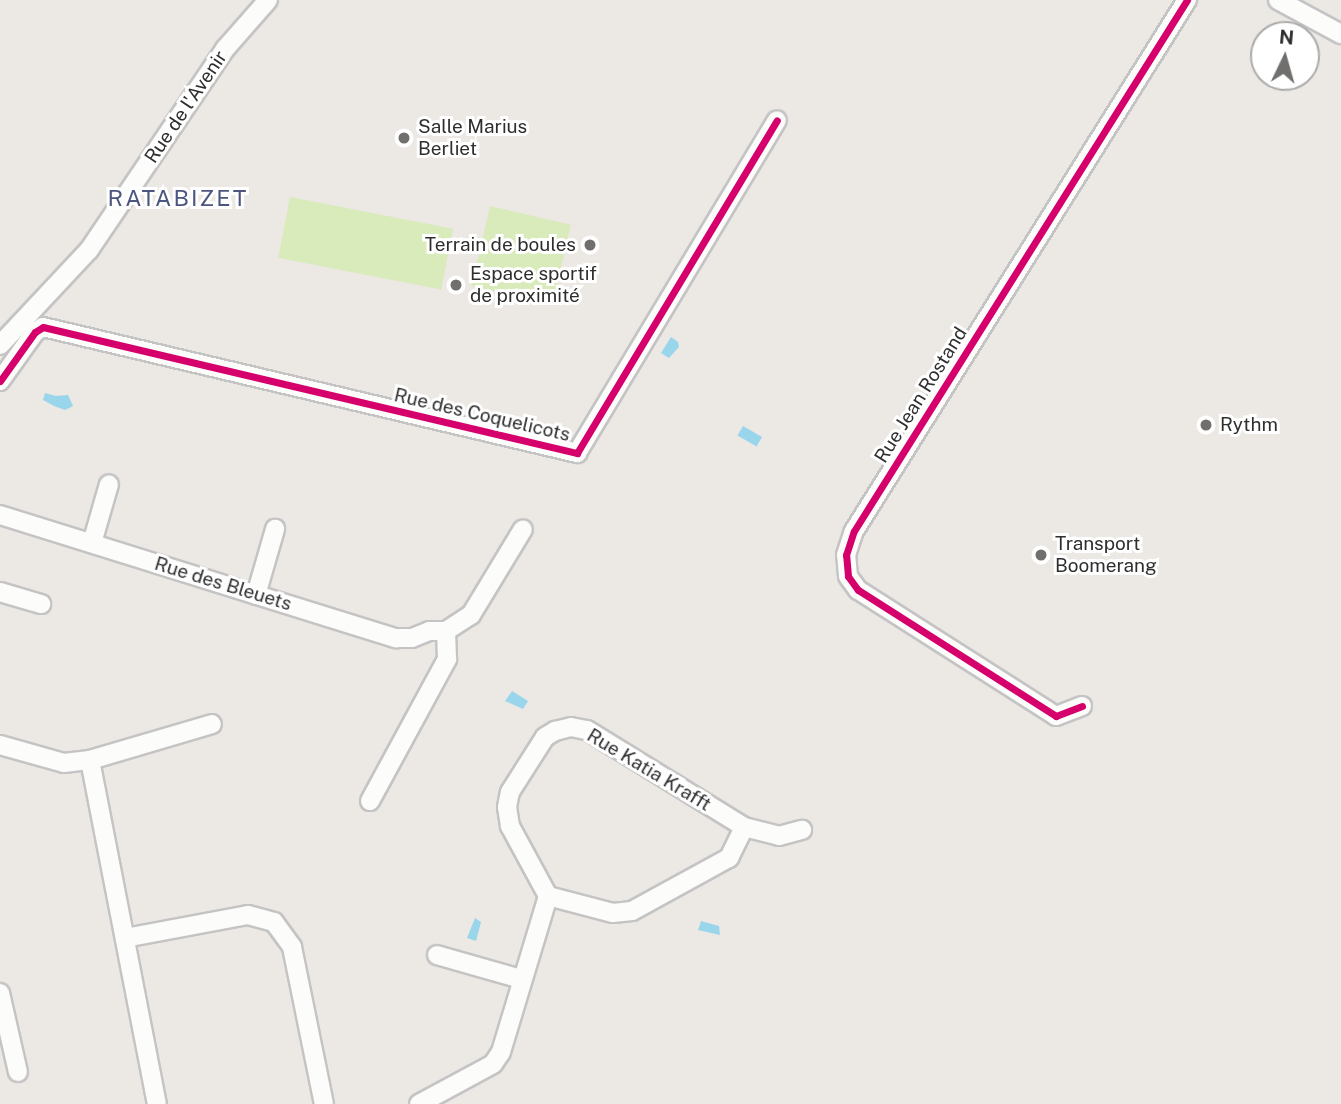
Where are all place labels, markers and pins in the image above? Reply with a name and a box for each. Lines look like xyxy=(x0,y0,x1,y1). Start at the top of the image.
place label: Salle Marius Berliet xyxy=(418,116,527,160)
marker: Salle Marius Berliet xyxy=(396,130,412,146)
place label: Terrain de boules xyxy=(424,234,576,256)
marker: Terrain de boules xyxy=(582,237,598,253)
place label: Espace sportif de proximité xyxy=(470,263,597,307)
marker: Espace sportif de proximité xyxy=(448,277,464,293)
place label: Rythm xyxy=(1220,414,1278,436)
marker: Rythm xyxy=(1198,417,1214,433)
place label: Transport Boomerang xyxy=(1055,533,1157,577)
marker: Transport Boomerang xyxy=(1033,547,1049,563)

